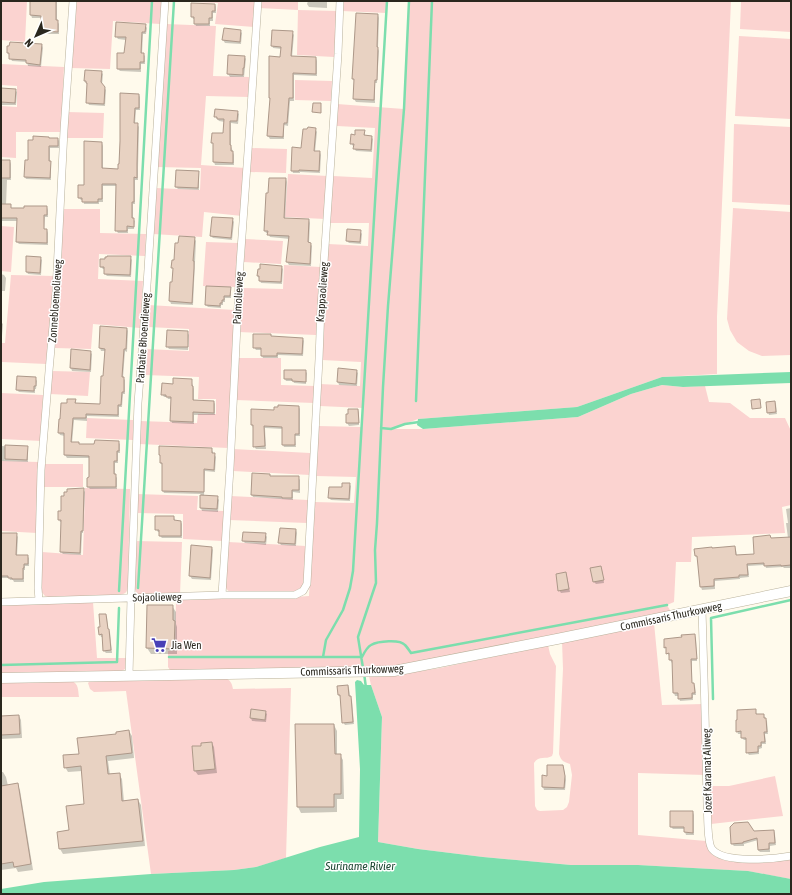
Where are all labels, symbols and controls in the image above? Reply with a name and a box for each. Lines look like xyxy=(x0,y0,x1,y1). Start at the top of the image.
north arrow xyxy=(16,16,56,56)
text: N xyxy=(22,37,35,50)
street label: Zonnebloemolieweg xyxy=(46,259,64,343)
street label: Krappaolieweg xyxy=(314,261,330,323)
street label: Palmolieweg xyxy=(231,271,245,325)
street label: Parbatie Bhoendieweg xyxy=(134,292,152,384)
street label: Sojaolieweg xyxy=(132,591,182,603)
street label: Commissaris Thurkowweg xyxy=(619,599,723,633)
supermarket icon: Jia Wen xyxy=(150,636,168,654)
place label: Jia Wen xyxy=(171,639,202,651)
street label: Commissaris Thurkowweg xyxy=(300,662,404,678)
street label: Jozef Karamat Aliweg xyxy=(700,728,714,814)
water label: Suriname Rivier xyxy=(324,859,395,873)

